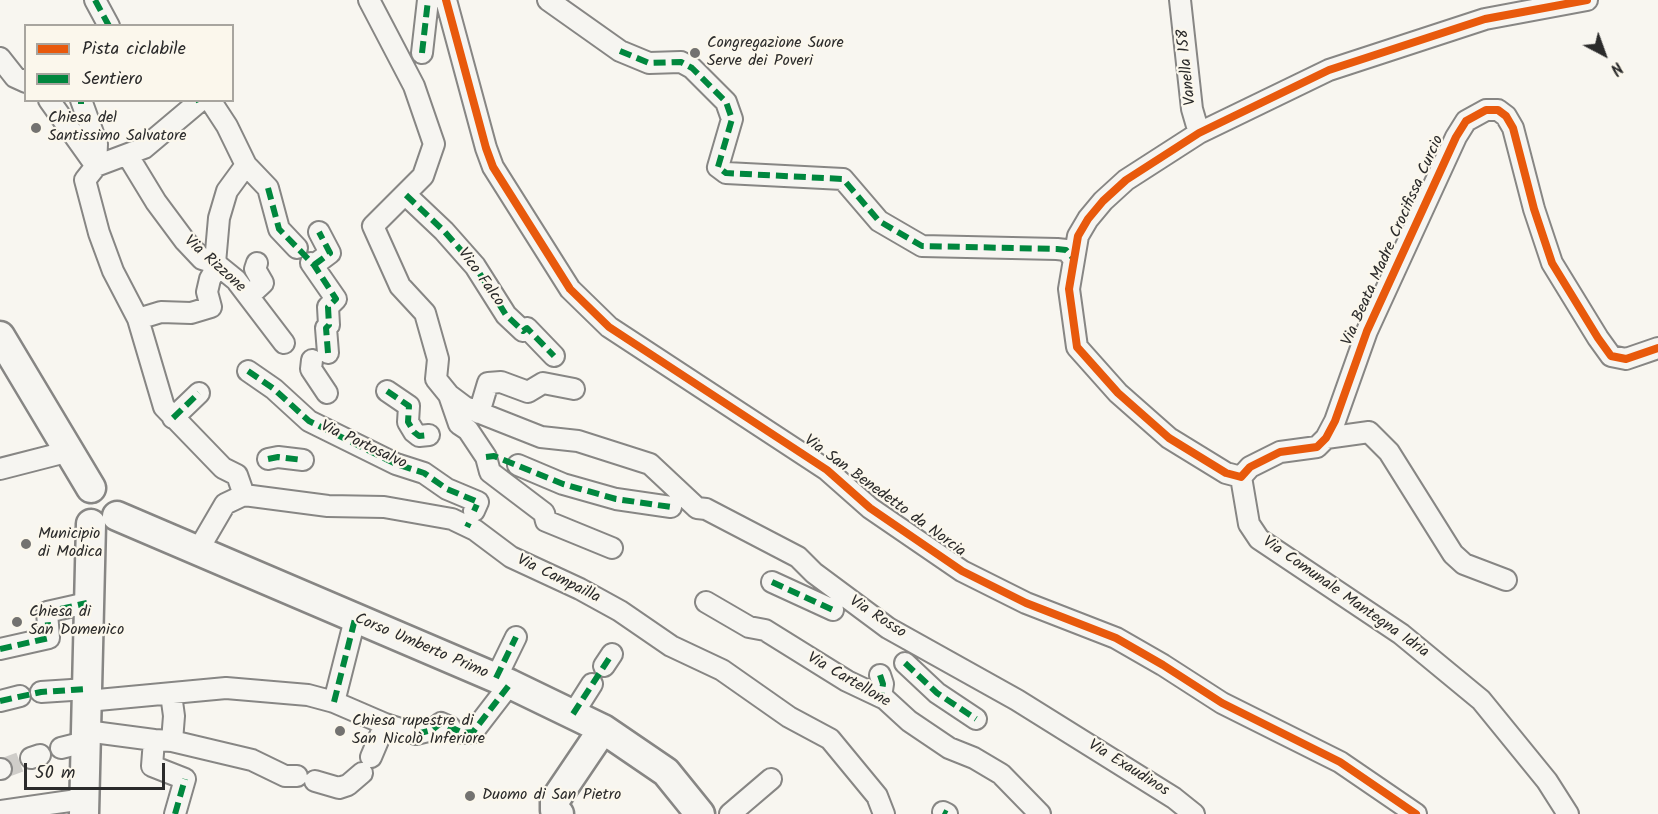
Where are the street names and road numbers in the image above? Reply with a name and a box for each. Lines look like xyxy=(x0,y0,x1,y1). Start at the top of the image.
street label: Vanella 158 xyxy=(1174,28,1202,106)
street label: Via Beata Madre Crocifissa Curcio xyxy=(1339,133,1449,349)
street label: Via Rizzone xyxy=(179,232,249,298)
street label: Vico Falco xyxy=(452,245,508,311)
street label: Via Portosalvo xyxy=(317,418,409,474)
street label: Via San Benedetto da Norcia xyxy=(799,432,969,562)
street label: Via Comunale Mantegna Idria xyxy=(1258,533,1432,663)
street label: Via Campailla xyxy=(513,552,603,608)
street label: Via Rosso xyxy=(845,593,909,643)
street label: Corso Umberto Primo xyxy=(351,610,491,684)
street label: Via Cartellone xyxy=(803,649,893,713)
street label: Via Exaudinos xyxy=(1084,736,1172,802)

